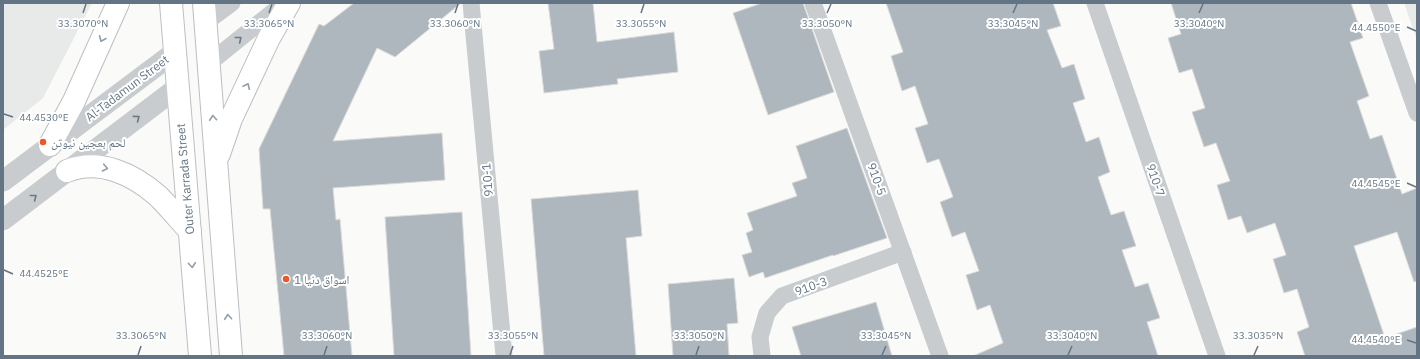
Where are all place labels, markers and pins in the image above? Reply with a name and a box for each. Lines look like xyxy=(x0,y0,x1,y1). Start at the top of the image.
place label: لحم بعجين نيوتن xyxy=(51,135,126,151)
marker: لحم بعجين نيوتن xyxy=(38,137,48,147)
place label: اسواق دنيا 1 xyxy=(294,272,350,287)
marker: اسواق دنيا 1 xyxy=(281,274,291,284)

